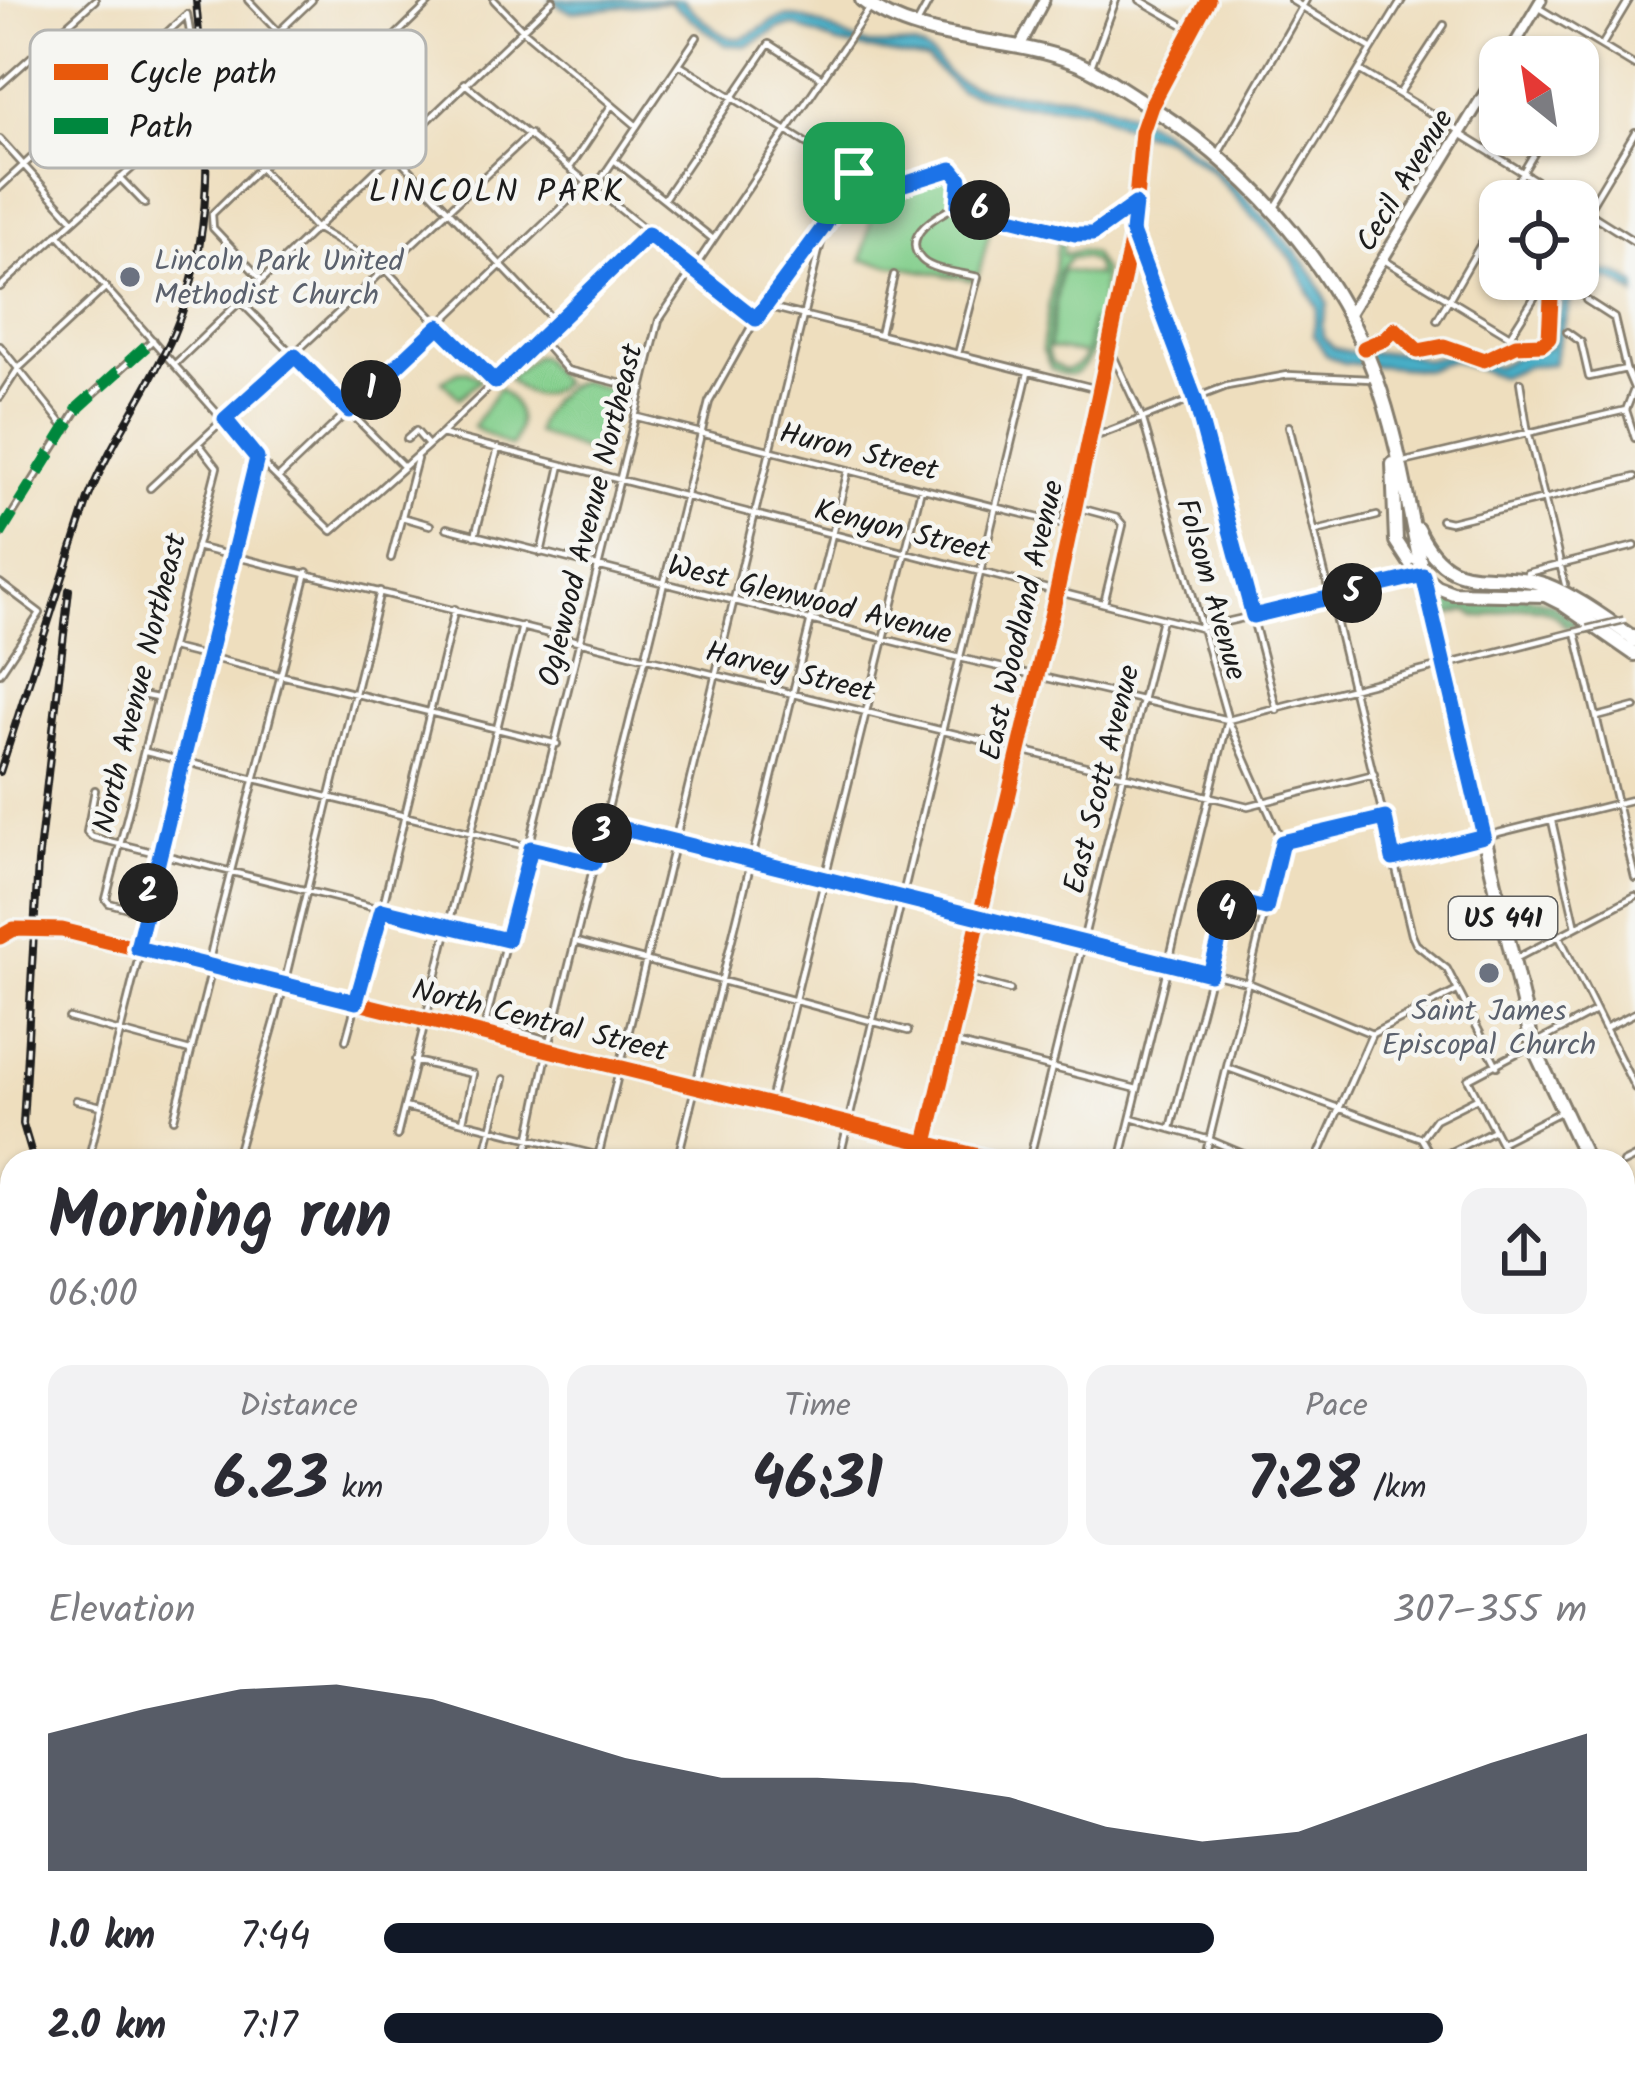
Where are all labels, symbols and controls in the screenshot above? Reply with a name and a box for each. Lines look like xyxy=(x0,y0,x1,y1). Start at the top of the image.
legend xyxy=(30,30,426,168)
north arrow xyxy=(1479,36,1599,156)
map controls xyxy=(1479,36,1599,300)
text: Cycle path xyxy=(129,49,277,102)
street label: Cecil Avenue xyxy=(1344,100,1467,262)
text: Path xyxy=(129,103,193,156)
pin xyxy=(803,122,905,224)
icon: arrive xyxy=(821,140,887,206)
district label: LINCOLN PARK xyxy=(369,167,625,220)
pin: 6 xyxy=(950,180,1010,240)
button: locate xyxy=(1479,180,1599,300)
text: 6 xyxy=(971,183,989,236)
place label: Lincoln Park United Methodist Church xyxy=(154,238,404,320)
marker: Lincoln Park United Methodist Church xyxy=(117,264,143,290)
street label: Oglewood Avenue Northeast xyxy=(526,339,658,692)
pin: 1 xyxy=(341,360,401,420)
text: 1 xyxy=(366,363,376,416)
street label: Huron Street xyxy=(774,410,943,496)
street label: East Woodland Avenue xyxy=(967,476,1079,765)
street label: Kenyon Street xyxy=(809,487,995,577)
street label: Folsom Avenue xyxy=(1161,493,1259,686)
street label: North Avenue Northeast xyxy=(80,528,202,838)
street label: West Glenwood Avenue xyxy=(662,542,957,659)
pin: 5 xyxy=(1322,563,1382,623)
text: 5 xyxy=(1344,566,1360,619)
street label: Harvey Street xyxy=(700,629,879,717)
street label: East Scott Avenue xyxy=(1051,660,1155,899)
pin: 3 xyxy=(572,803,632,863)
text: 3 xyxy=(593,806,611,859)
pin: 2 xyxy=(118,863,178,923)
text: 2 xyxy=(138,866,158,919)
pin: 4 xyxy=(1197,880,1257,940)
text: 4 xyxy=(1218,883,1236,936)
road number: US 441 xyxy=(1449,897,1557,939)
marker: Saint James Episcopal Church xyxy=(1476,960,1502,986)
street label: North Central Street xyxy=(407,967,673,1077)
place label: Saint James Episcopal Church xyxy=(1382,988,1596,1070)
text: Morning run xyxy=(48,1167,392,1272)
button: share xyxy=(1461,1188,1587,1314)
text: 06:00 xyxy=(48,1265,138,1327)
text: Distance xyxy=(239,1381,358,1434)
text: Time xyxy=(784,1381,851,1434)
text: Pace xyxy=(1305,1381,1368,1434)
text: 6.23 xyxy=(214,1434,328,1530)
text: 46:31 xyxy=(752,1434,883,1530)
text: 7:28 xyxy=(1246,1434,1360,1530)
text: km xyxy=(328,1463,383,1516)
text: /km xyxy=(1360,1463,1427,1516)
text: Elevation xyxy=(48,1581,196,1643)
text: 307–355 m xyxy=(1393,1581,1587,1643)
text: 1.0 km xyxy=(48,1907,155,1969)
text: 7:44 xyxy=(240,1907,311,1969)
text: 2.0 km xyxy=(48,1997,166,2059)
text: 7:17 xyxy=(240,1997,298,2059)

